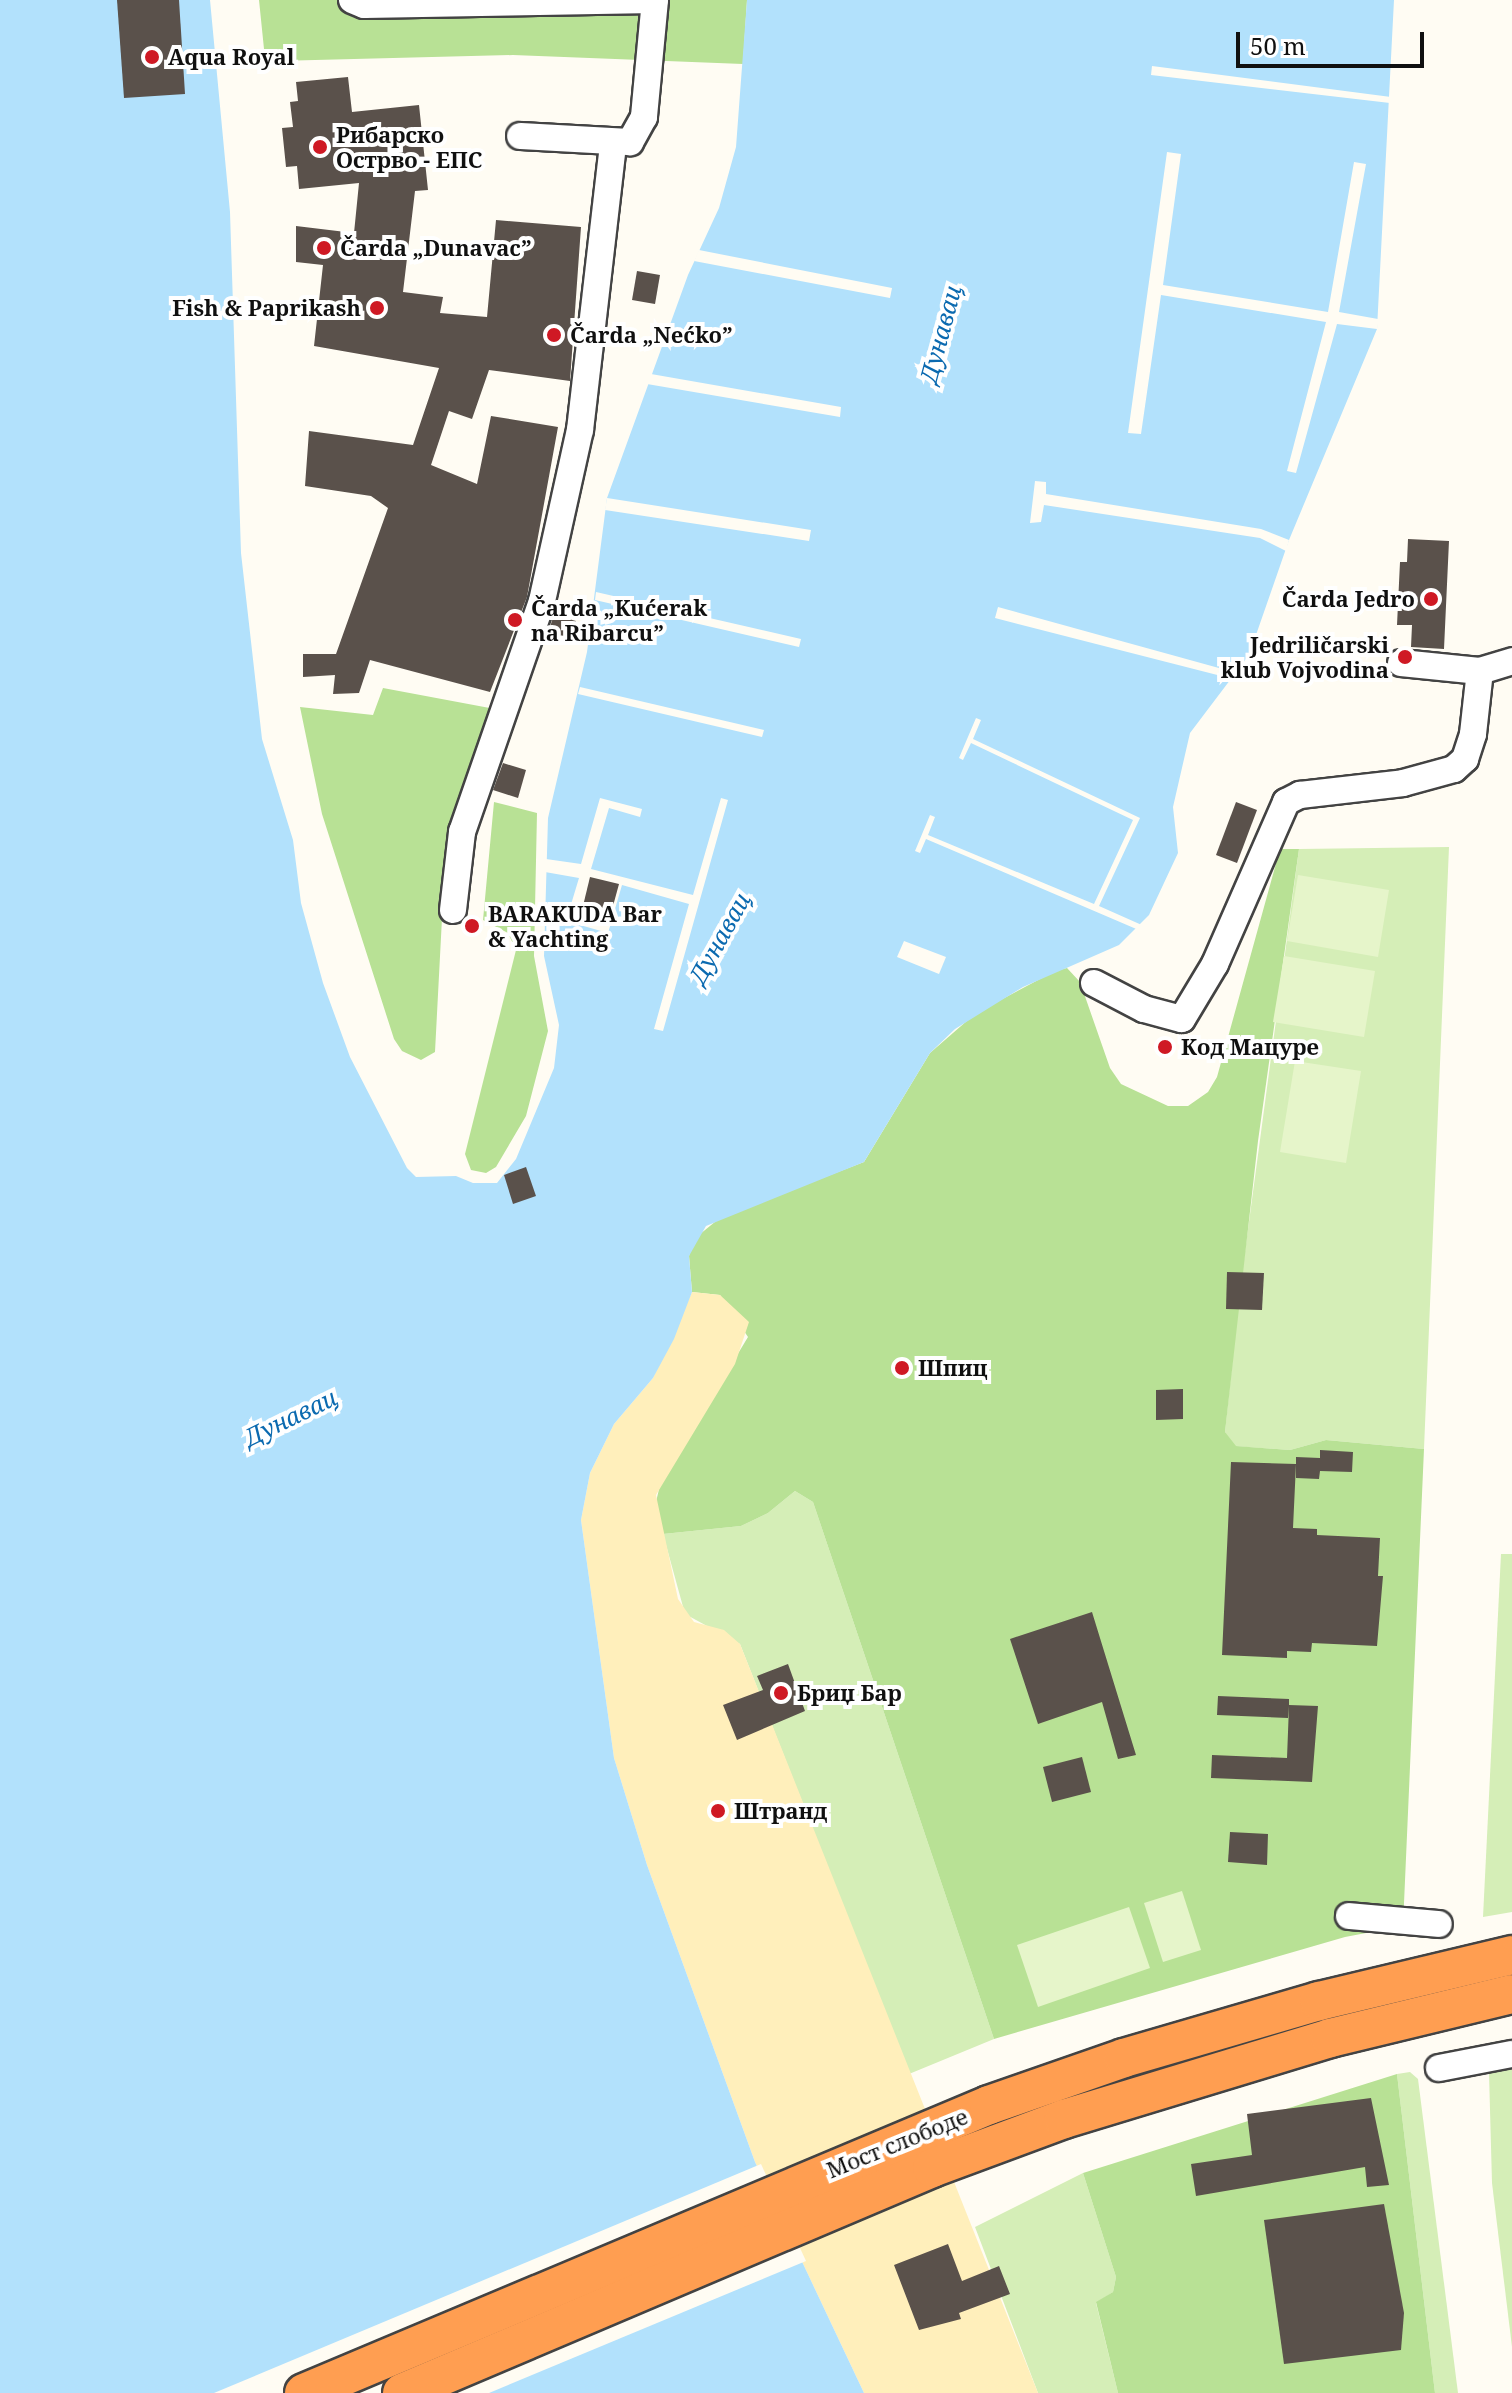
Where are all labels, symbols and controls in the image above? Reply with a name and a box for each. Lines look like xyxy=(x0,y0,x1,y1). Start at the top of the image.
scale bar xyxy=(1240,16,1428,66)
text: 50 m xyxy=(1250,29,1306,62)
place label: Aqua Royal xyxy=(168,44,294,70)
marker: Aqua Royal xyxy=(143,48,161,66)
place label: Рибарско Острво - ЕПС xyxy=(336,121,482,172)
marker: Рибарско Острво - ЕПС xyxy=(311,138,329,156)
place label: Čarda „Dunavac” xyxy=(340,235,532,261)
marker: Čarda „Dunavac” xyxy=(315,239,333,257)
water label: Дунавац xyxy=(913,282,967,386)
place label: Fish & Paprikash xyxy=(172,295,361,321)
marker: Fish & Paprikash xyxy=(368,299,386,317)
place label: Čarda „Nećko” xyxy=(570,322,733,348)
marker: Čarda „Nećko” xyxy=(545,326,563,344)
place label: Čarda Jedro xyxy=(1282,586,1415,612)
marker: Čarda Jedro xyxy=(1422,590,1440,608)
place label: Čarda „Kućerak na Ribarcu” xyxy=(531,594,707,646)
marker: Čarda „Kućerak na Ribarcu” xyxy=(506,611,524,629)
place label: Jedriličarski klub Vojvodina xyxy=(1221,631,1389,682)
marker: Jedriličarski klub Vojvodina xyxy=(1396,648,1414,666)
water label: Дунавац xyxy=(682,888,756,988)
place label: BARAKUDA Bar & Yachting xyxy=(488,900,662,952)
marker: BARAKUDA Bar & Yachting xyxy=(463,917,481,935)
place label: Код Мацуре xyxy=(1181,1034,1319,1060)
marker: Код Мацуре xyxy=(1156,1038,1174,1056)
place label: Шпиц xyxy=(918,1355,987,1381)
marker: Шпиц xyxy=(893,1359,911,1377)
water label: Дунавац xyxy=(239,1382,341,1452)
place label: Бриџ Бар xyxy=(797,1680,902,1706)
marker: Бриџ Бар xyxy=(772,1684,790,1702)
place label: Штранд xyxy=(734,1798,827,1824)
marker: Штранд xyxy=(709,1802,727,1820)
street label: Мост слободе xyxy=(823,2103,971,2183)

